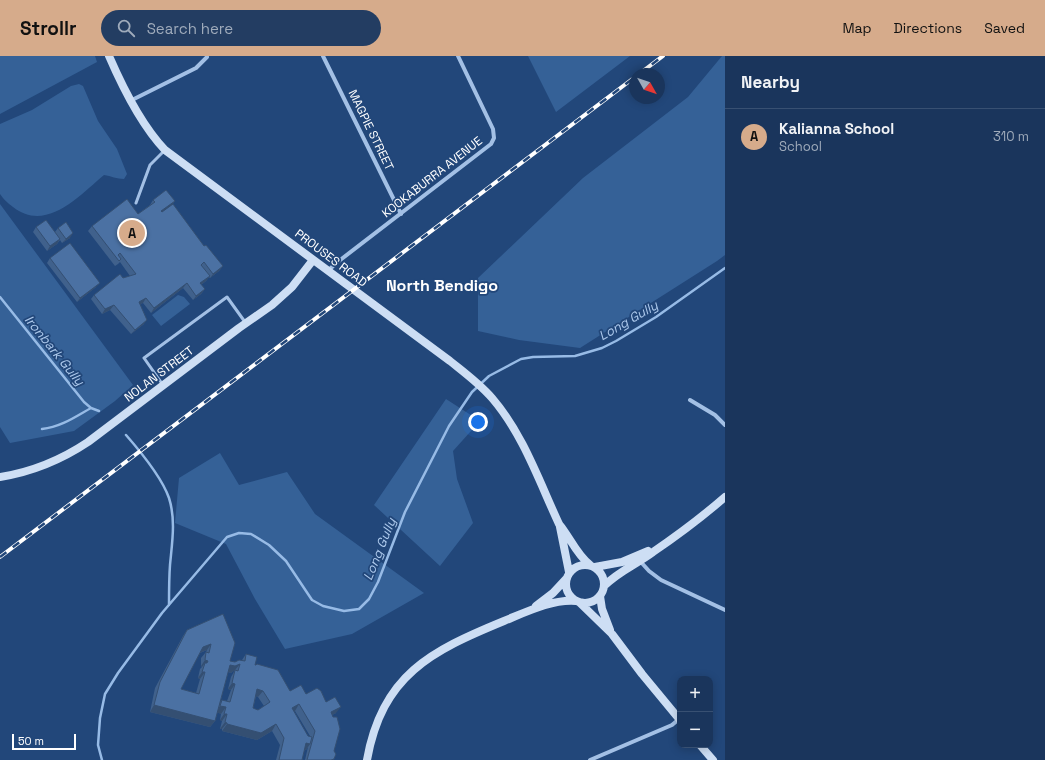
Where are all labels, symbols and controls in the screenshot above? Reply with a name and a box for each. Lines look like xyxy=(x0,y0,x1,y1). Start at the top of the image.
search box xyxy=(101,10,381,46)
text: Strollr xyxy=(20,16,77,41)
icon: search xyxy=(115,17,137,39)
text: Search here xyxy=(147,19,233,38)
text: Map xyxy=(842,19,872,37)
text: Directions xyxy=(894,19,962,37)
text: Saved xyxy=(984,19,1025,37)
north arrow xyxy=(629,68,665,104)
text: Nearby xyxy=(741,71,800,93)
street label: MAGPIE STREET xyxy=(345,87,397,173)
text: Kalianna School xyxy=(779,119,894,138)
text: A xyxy=(750,128,758,145)
text: 310 m xyxy=(993,128,1029,145)
street label: KOOKABURRA AVENUE xyxy=(379,133,486,221)
text: School xyxy=(779,138,822,155)
pin: A xyxy=(119,218,145,248)
street label: PROUSES ROAD xyxy=(292,226,370,290)
district label: North Bendigo xyxy=(386,275,498,296)
water label: Long Gully xyxy=(596,296,662,344)
water label: Ironbark Gully xyxy=(21,312,89,390)
street label: NOLAN STREET xyxy=(121,343,197,405)
your location xyxy=(468,412,488,432)
water label: Long Gully xyxy=(359,515,400,583)
map controls xyxy=(677,676,713,748)
button: + xyxy=(677,676,713,712)
button: − xyxy=(677,712,713,748)
scale bar xyxy=(12,732,76,751)
text: 50 m xyxy=(18,734,44,748)

